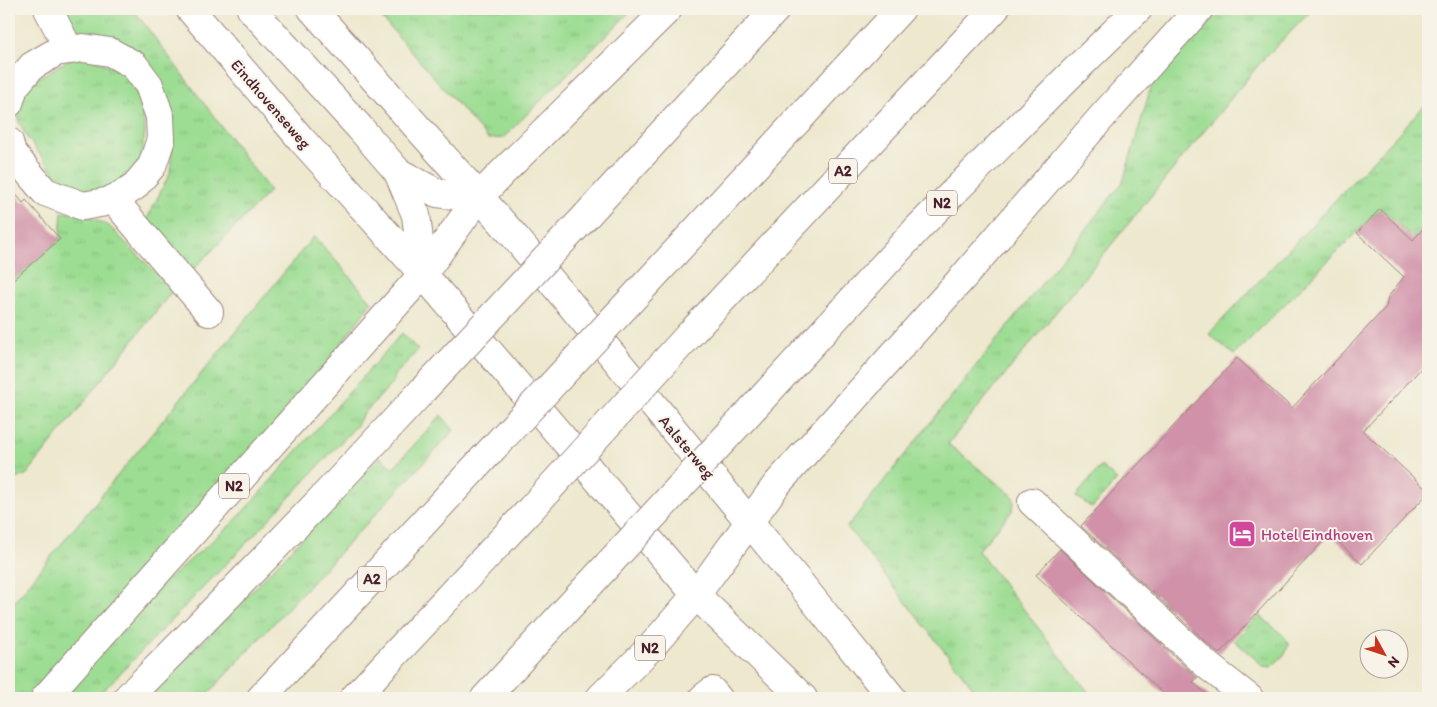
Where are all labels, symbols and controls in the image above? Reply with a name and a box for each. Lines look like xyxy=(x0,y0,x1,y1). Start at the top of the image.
street label: Eindhovenseweg xyxy=(227,55,316,153)
road number: A2 xyxy=(829,158,857,184)
road number: N2 xyxy=(927,190,957,216)
street label: Aalsterweg xyxy=(655,411,720,483)
road number: N2 xyxy=(219,474,249,498)
hotel icon: Hotel Eindhoven xyxy=(1227,519,1257,549)
place label: Hotel Eindhoven xyxy=(1261,525,1373,544)
road number: A2 xyxy=(358,566,386,592)
north arrow xyxy=(1360,630,1410,680)
road number: N2 xyxy=(635,636,665,660)
text: N xyxy=(1384,653,1403,671)

